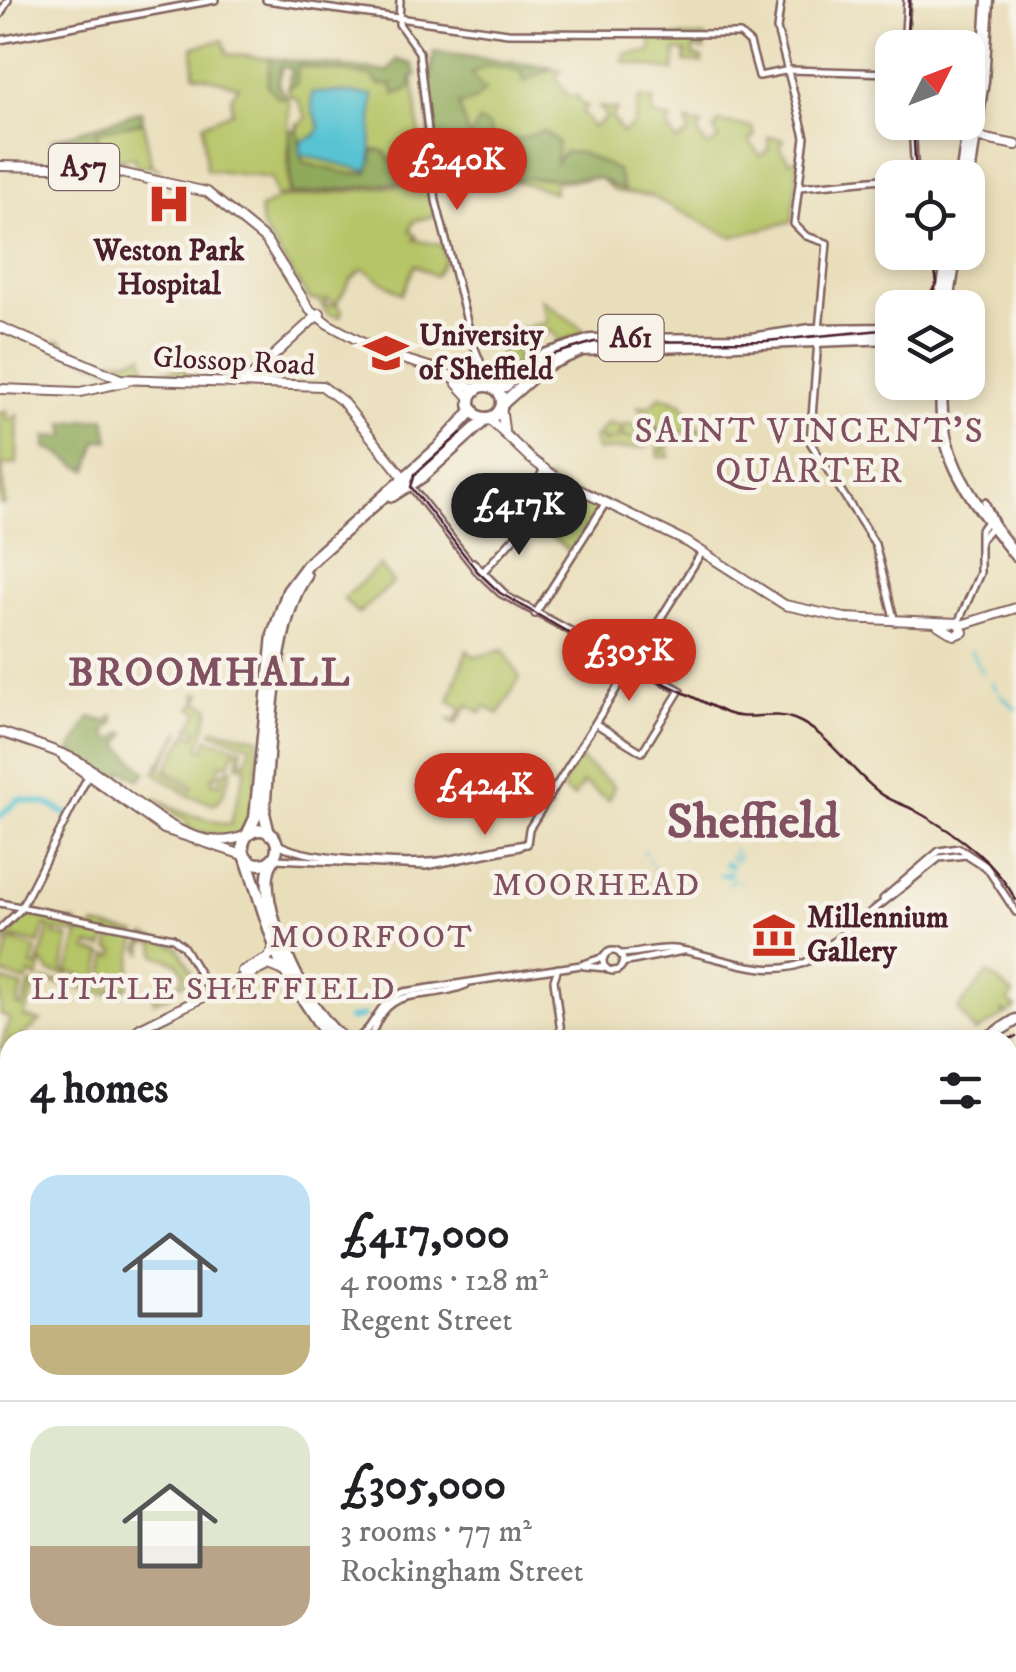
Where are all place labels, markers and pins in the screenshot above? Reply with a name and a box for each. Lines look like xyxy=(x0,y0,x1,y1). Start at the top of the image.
pin: £240K xyxy=(387,128,527,213)
hospital icon: Weston Park Hospital xyxy=(145,180,193,228)
place label: Weston Park Hospital xyxy=(93,233,246,304)
place label: University of Sheffield xyxy=(419,318,554,389)
school or university icon: University of Sheffield xyxy=(362,329,410,377)
pin: £417K xyxy=(449,473,589,558)
pin: £305K xyxy=(559,619,699,704)
pin: £424K xyxy=(415,753,555,838)
place label: Millennium Gallery xyxy=(807,900,949,971)
museum icon: Millennium Gallery xyxy=(750,911,798,959)

